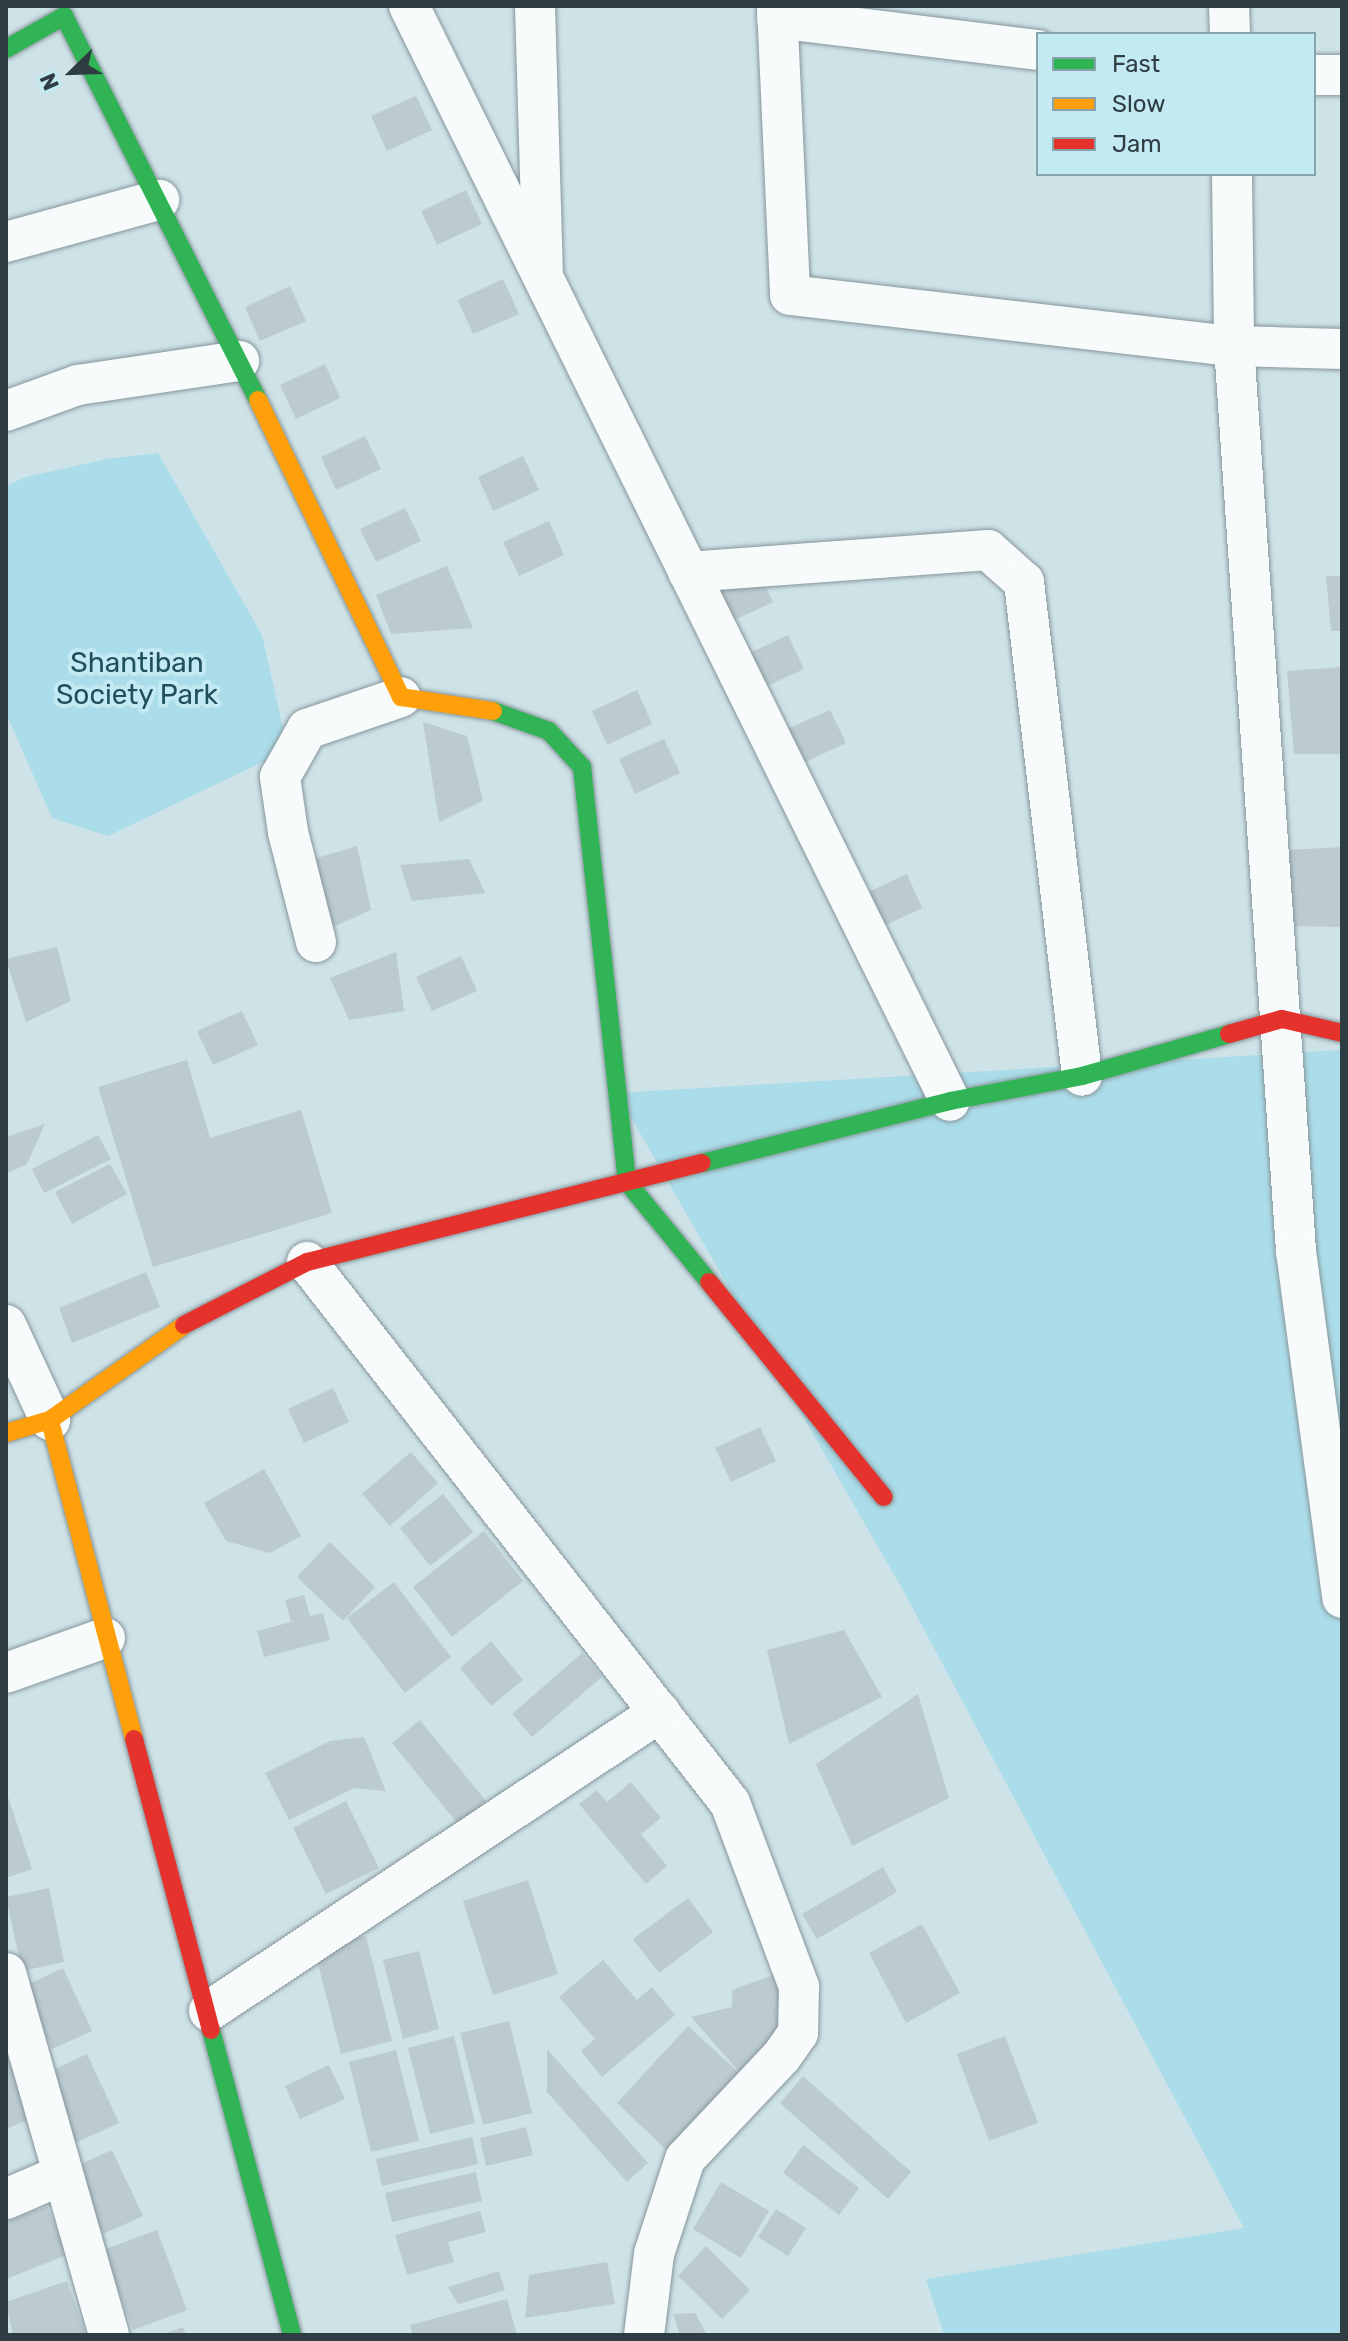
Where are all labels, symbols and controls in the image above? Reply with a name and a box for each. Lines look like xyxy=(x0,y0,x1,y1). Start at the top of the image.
north arrow xyxy=(32,32,112,112)
legend xyxy=(1036,32,1316,176)
text: Fast xyxy=(1112,50,1160,78)
text: N xyxy=(34,69,65,94)
text: Slow xyxy=(1112,90,1165,118)
text: Jam xyxy=(1112,130,1162,158)
park label: Shantiban Society Park xyxy=(56,646,218,712)

